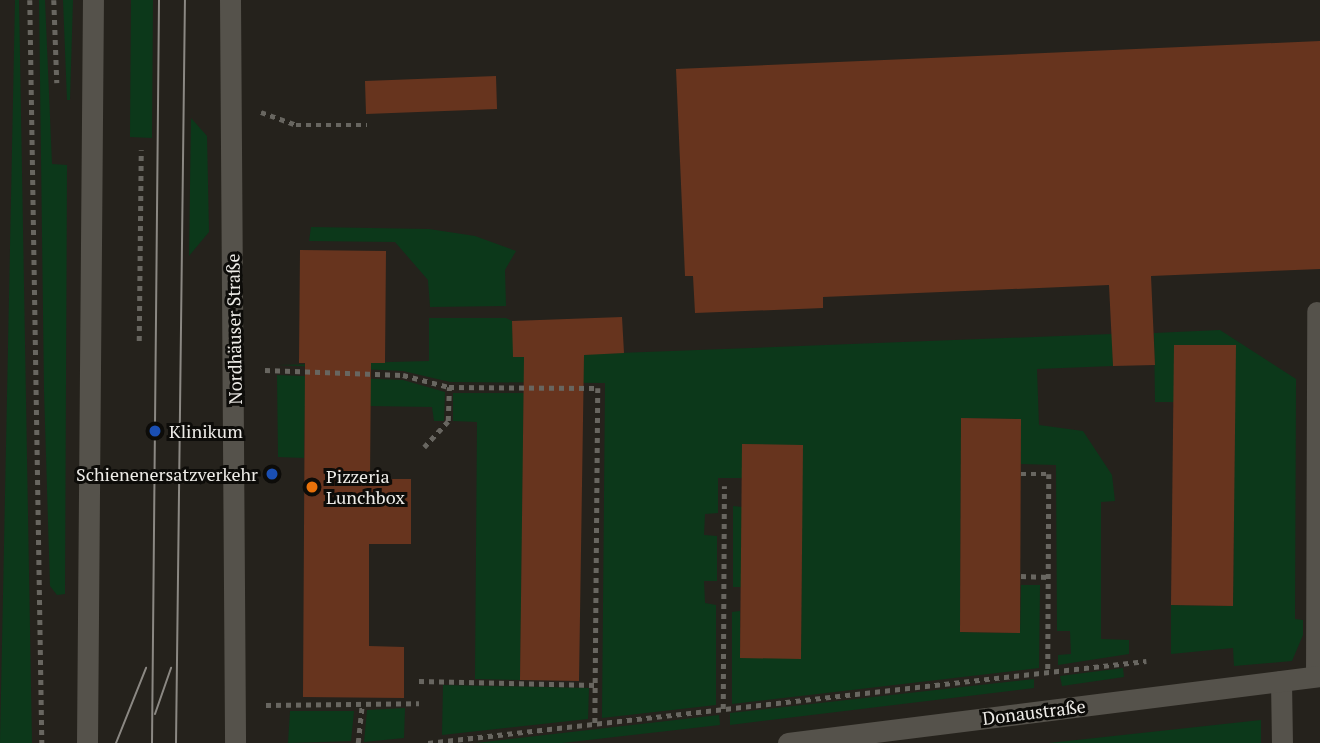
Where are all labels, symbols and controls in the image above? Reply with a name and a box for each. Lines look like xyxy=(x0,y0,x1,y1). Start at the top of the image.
street label: Nordhäuser Straße xyxy=(222,253,246,405)
place label: Klinikum xyxy=(169,420,243,442)
marker: Klinikum xyxy=(147,423,163,439)
place label: Schienenersatzverkehr xyxy=(76,463,258,485)
marker: Schienenersatzverkehr xyxy=(264,466,280,482)
place label: Pizzeria Lunchbox xyxy=(326,466,405,508)
marker: Pizzeria Lunchbox xyxy=(304,479,320,495)
street label: Donaustraße xyxy=(981,695,1087,729)

